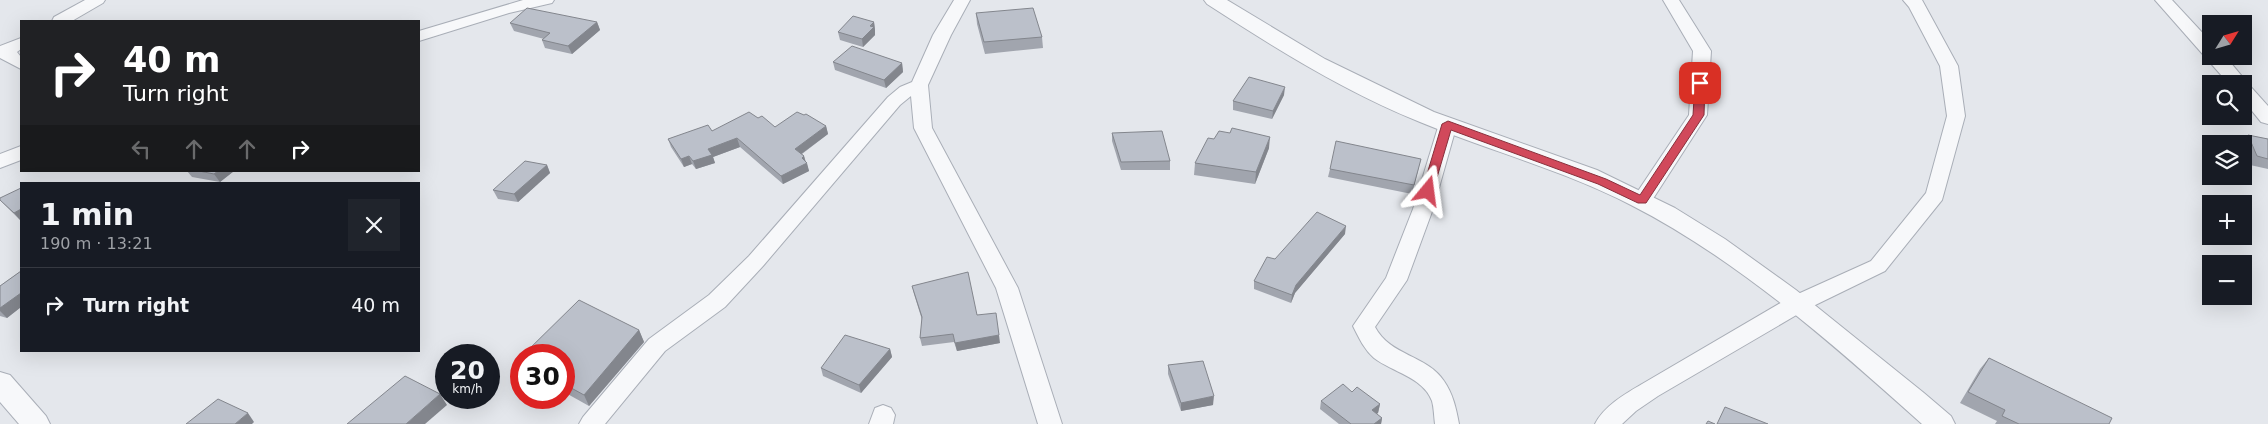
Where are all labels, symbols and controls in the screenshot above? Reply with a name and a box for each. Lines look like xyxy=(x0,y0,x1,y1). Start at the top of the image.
north arrow xyxy=(2202,15,2252,65)
map controls xyxy=(2202,15,2252,305)
icon: right xyxy=(40,40,105,105)
text: 40 m xyxy=(123,40,220,80)
pin xyxy=(1679,62,1721,104)
icon: arrive xyxy=(1686,69,1714,97)
button: search xyxy=(2202,75,2252,125)
text: Turn right xyxy=(123,81,228,106)
icon: left xyxy=(127,135,155,163)
icon: ahead xyxy=(180,135,208,163)
icon: ahead xyxy=(233,135,261,163)
icon: right xyxy=(286,135,314,163)
button: layers xyxy=(2202,135,2252,185)
position arrow xyxy=(1401,164,1453,216)
button: + xyxy=(2202,195,2252,245)
text: 1 min xyxy=(40,197,134,232)
button: close xyxy=(348,199,400,251)
text: 190 m · 13:21 xyxy=(40,234,153,253)
button: − xyxy=(2202,255,2252,305)
icon: right xyxy=(40,291,68,319)
text: Turn right xyxy=(83,294,189,316)
text: 40 m xyxy=(351,294,400,316)
speed limit sign: 30 xyxy=(510,344,575,409)
text: 20 xyxy=(450,356,485,385)
text: km/h xyxy=(452,382,483,396)

